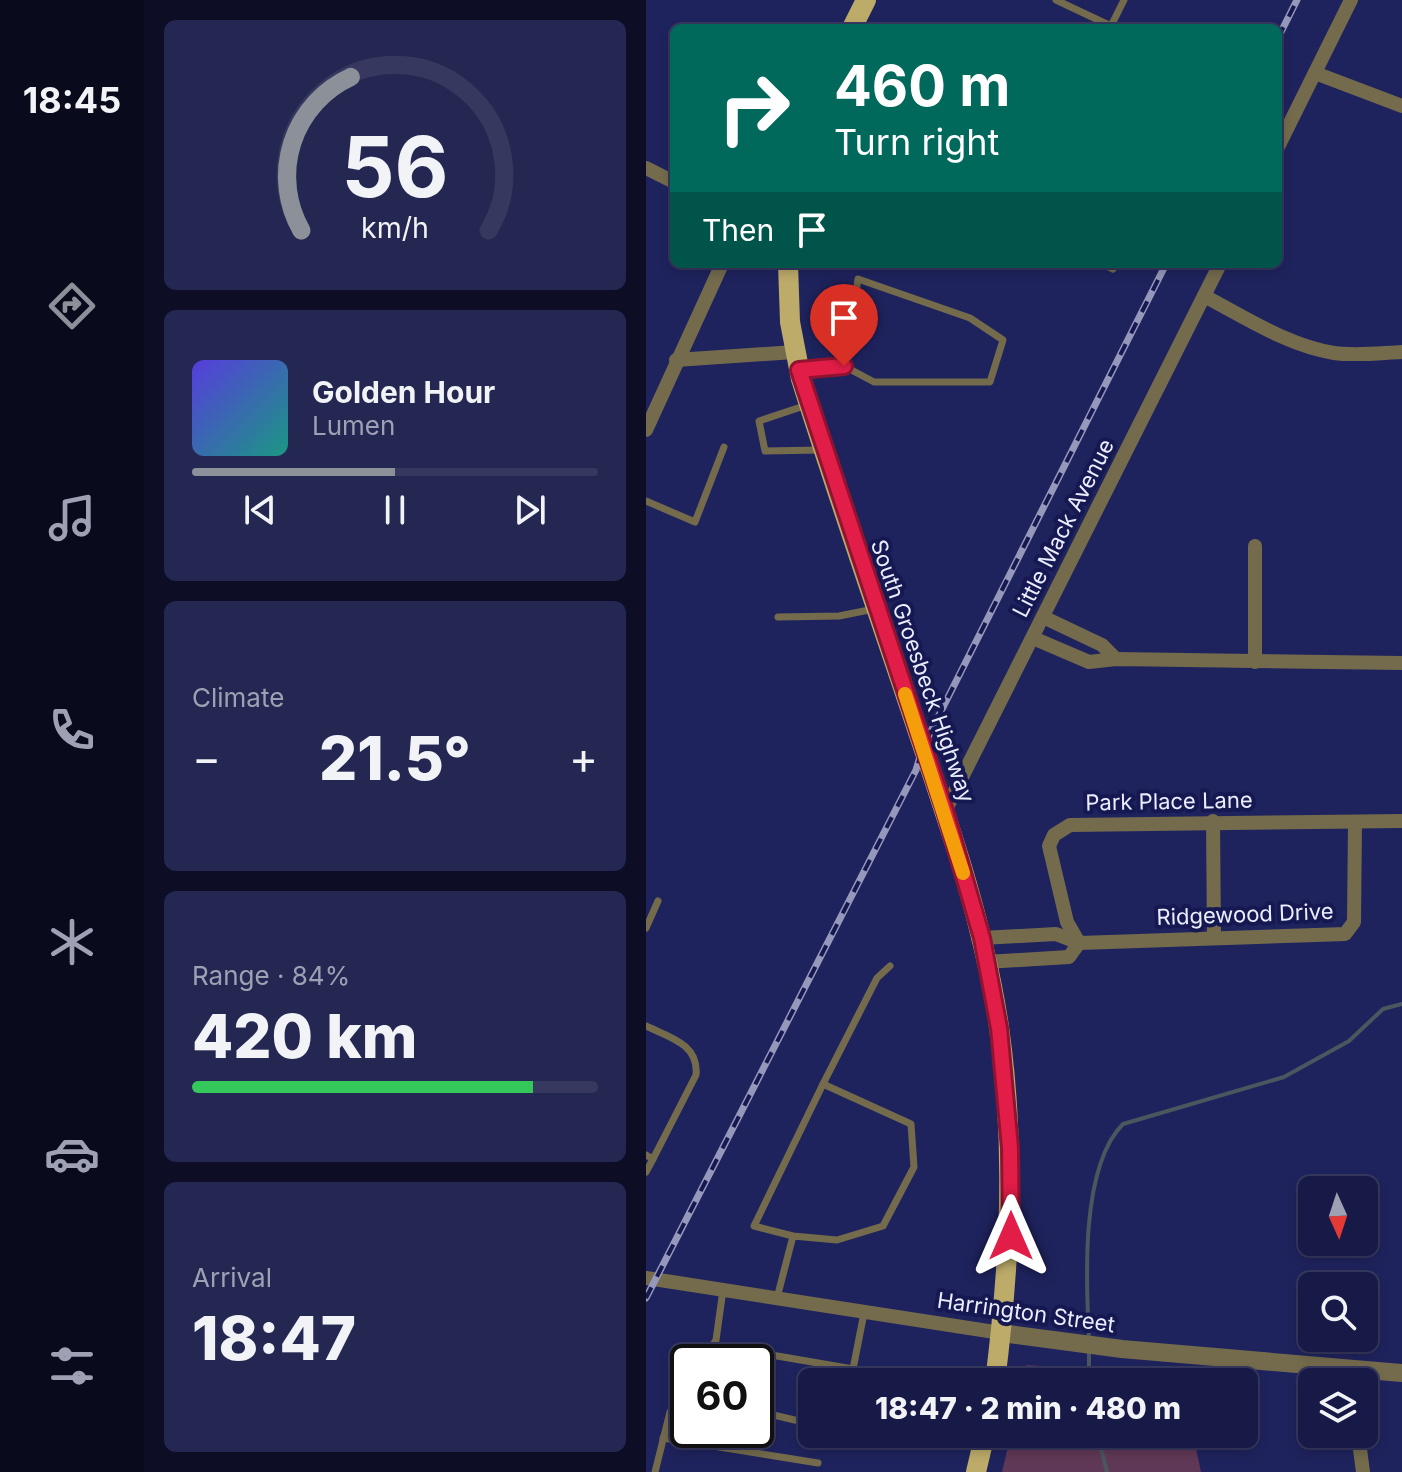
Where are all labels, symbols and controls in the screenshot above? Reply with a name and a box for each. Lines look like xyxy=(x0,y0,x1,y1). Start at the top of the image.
text: 460 m xyxy=(834,52,1010,120)
icon: right xyxy=(702,56,806,160)
text: 18:45 xyxy=(23,78,121,122)
text: 56 xyxy=(341,116,449,217)
text: Turn right xyxy=(834,120,999,164)
icon: arrive xyxy=(790,208,834,252)
text: km/h xyxy=(361,210,429,245)
text: Then xyxy=(702,212,774,248)
icon: directions xyxy=(44,278,100,334)
pin xyxy=(810,284,878,366)
icon: arrive xyxy=(822,296,866,340)
text: Golden Hour xyxy=(312,374,495,410)
text: Lumen xyxy=(312,410,395,441)
street label: Little Mack Avenue xyxy=(1007,435,1119,621)
icon: previous xyxy=(238,488,282,532)
icon: pause xyxy=(373,488,417,532)
icon: next xyxy=(508,488,552,532)
icon: music xyxy=(44,490,100,546)
street label: South Groesbeck Highway xyxy=(866,536,980,806)
text: Climate xyxy=(192,682,284,713)
icon: phone xyxy=(44,702,100,758)
text: 21.5° xyxy=(319,722,471,794)
text: − xyxy=(192,731,221,785)
text: + xyxy=(569,731,598,785)
street label: Park Place Lane xyxy=(1085,787,1253,815)
street label: Ridgewood Drive xyxy=(1156,898,1334,930)
icon: climate xyxy=(44,914,100,970)
text: Range · 84% xyxy=(192,960,350,991)
text: 420 km xyxy=(192,1000,417,1072)
icon: car xyxy=(44,1126,100,1182)
north arrow xyxy=(1298,1176,1378,1256)
map controls xyxy=(1298,1176,1378,1448)
position arrow xyxy=(969,1194,1053,1278)
text: Arrival xyxy=(192,1262,272,1293)
button: search xyxy=(1298,1272,1378,1352)
street label: Harrington Street xyxy=(935,1287,1117,1337)
text: 18:47 xyxy=(192,1302,356,1374)
icon: filters xyxy=(44,1338,100,1394)
speed limit sign: 60 xyxy=(670,1344,774,1448)
button: layers xyxy=(1298,1368,1378,1448)
text: 18:47 · 2 min · 480 m xyxy=(875,1390,1181,1426)

